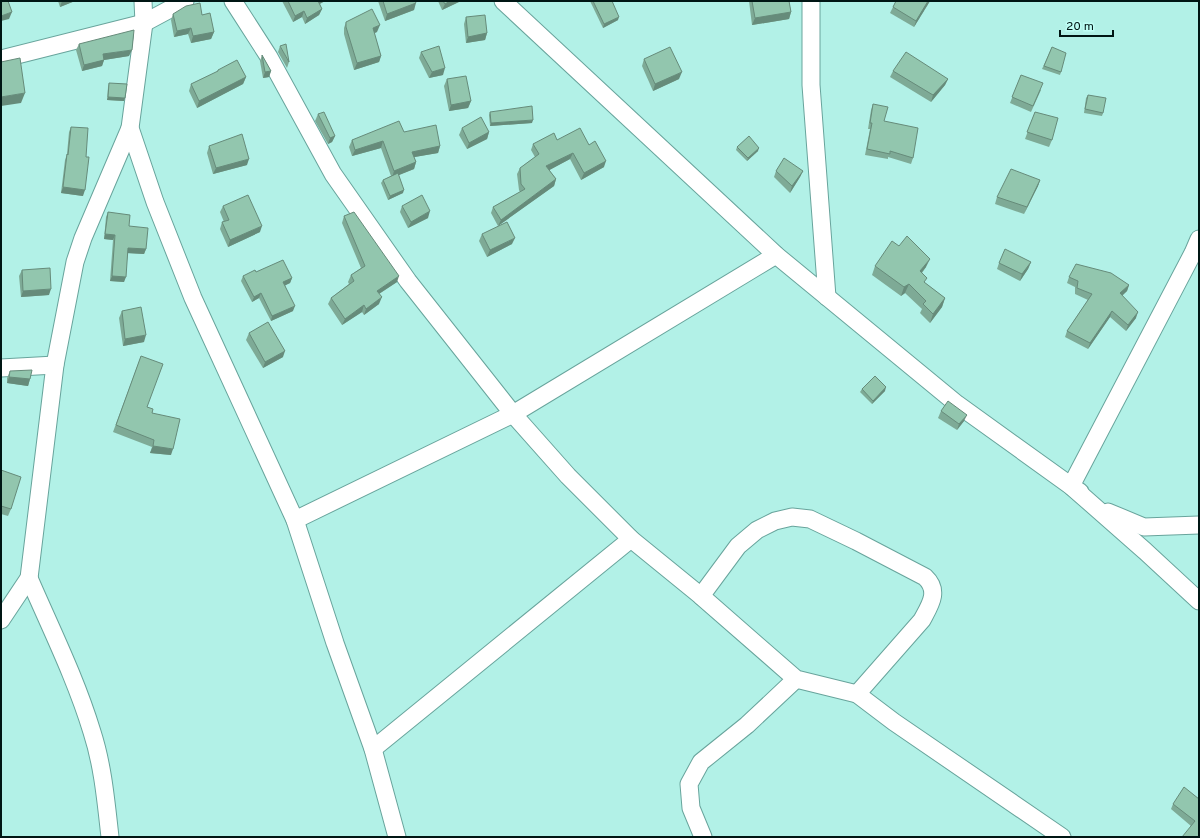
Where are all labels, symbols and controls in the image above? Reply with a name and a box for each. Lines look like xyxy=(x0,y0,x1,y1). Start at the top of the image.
scale bar xyxy=(1060,12,1113,38)
text: 20 m xyxy=(1066,19,1094,35)

